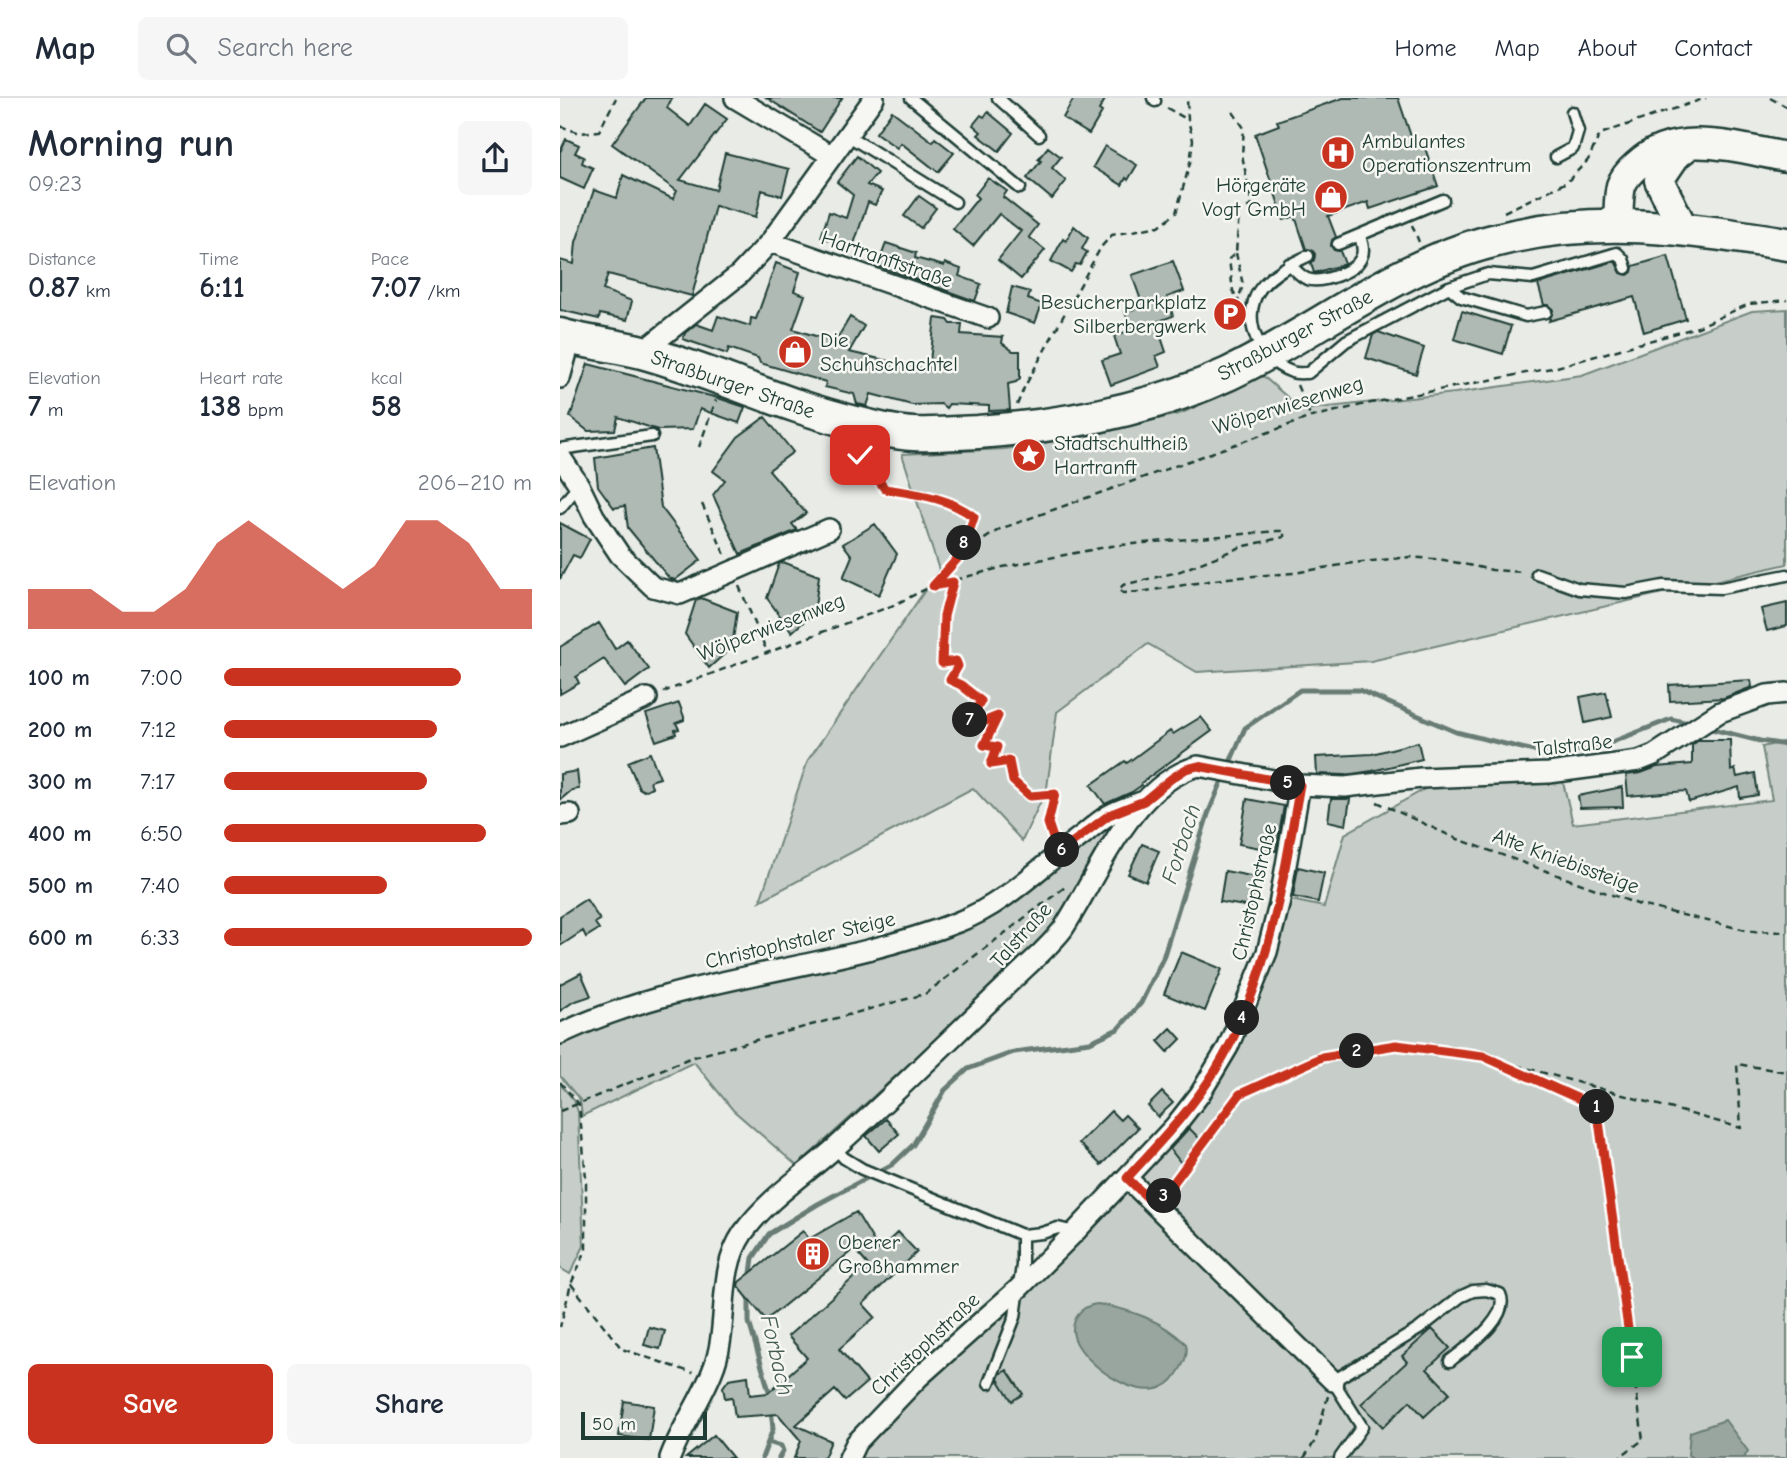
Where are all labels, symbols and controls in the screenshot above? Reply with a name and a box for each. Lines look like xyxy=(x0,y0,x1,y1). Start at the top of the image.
search box xyxy=(138,17,628,80)
text: Map xyxy=(35,29,96,67)
icon: search xyxy=(162,29,200,67)
text: Search here xyxy=(218,33,353,63)
text: Home xyxy=(1395,34,1456,62)
text: Map xyxy=(1494,34,1540,62)
text: About xyxy=(1578,34,1636,62)
text: Contact xyxy=(1674,34,1752,62)
button: share xyxy=(458,121,532,195)
text: Morning run xyxy=(28,122,234,166)
place label: Ambulantes Operationszentrum xyxy=(1362,129,1531,177)
hospital icon: Ambulantes Operationszentrum xyxy=(1319,134,1357,172)
text: 09:23 xyxy=(28,170,82,197)
place label: Hörgeräte Vogt GmbH xyxy=(1202,173,1306,221)
shop icon: Hörgeräte Vogt GmbH xyxy=(1312,178,1350,216)
street label: Hartranftstraße xyxy=(818,225,956,293)
text: Distance xyxy=(28,248,96,270)
text: Time xyxy=(199,248,239,270)
text: Pace xyxy=(371,248,409,270)
text: 0.87 xyxy=(28,270,79,305)
text: 6:11 xyxy=(199,270,245,305)
text: 7:07 xyxy=(371,270,421,305)
text: km xyxy=(79,280,111,302)
text: /km xyxy=(421,280,461,302)
street label: Straßburger Straße xyxy=(1213,284,1377,386)
place label: Besucherparkplatz Silberbergwerk xyxy=(1041,290,1206,338)
parking icon: Besucherparkplatz Silberbergwerk xyxy=(1211,295,1249,333)
place label: Die Schuhschachtel xyxy=(820,328,958,376)
shop icon: Die Schuhschachtel xyxy=(776,333,814,371)
street label: Straßburger Straße xyxy=(648,345,818,423)
text: Elevation xyxy=(28,367,101,389)
text: Heart rate xyxy=(199,367,283,389)
text: kcal xyxy=(371,367,403,389)
street label: Wölperwiesenweg xyxy=(1210,371,1366,439)
text: 7 xyxy=(28,389,42,424)
text: 138 xyxy=(199,389,241,424)
text: 58 xyxy=(371,389,402,424)
text: m xyxy=(42,399,64,421)
text: bpm xyxy=(241,399,284,421)
pin xyxy=(830,425,890,485)
place label: Stadtschultheiß Hartranft xyxy=(1054,431,1188,479)
icon: check xyxy=(841,436,879,474)
place icon: Stadtschultheiß Hartranft xyxy=(1010,436,1048,474)
text: Elevation xyxy=(28,469,116,496)
text: 206–210 m xyxy=(418,469,532,496)
pin: 8 xyxy=(946,526,982,560)
text: 8 xyxy=(959,531,968,553)
street label: Wölperwiesenweg xyxy=(694,588,848,666)
text: 100 m xyxy=(28,664,90,691)
text: 7:00 xyxy=(140,664,183,691)
pin: 7 xyxy=(952,702,988,738)
text: 7 xyxy=(965,708,974,730)
text: 200 m xyxy=(28,716,92,743)
text: 7:12 xyxy=(140,716,176,743)
street label: Talstraße xyxy=(1532,729,1614,761)
pin: 5 xyxy=(1270,766,1306,800)
text: 300 m xyxy=(28,768,92,795)
text: 7:17 xyxy=(140,768,175,795)
text: 5 xyxy=(1282,771,1293,793)
water label: Forbach xyxy=(1155,801,1207,887)
text: 400 m xyxy=(28,820,92,847)
text: 6:50 xyxy=(140,820,183,847)
street label: Christophstraße xyxy=(1227,821,1281,963)
street label: Alte Kniebissteige xyxy=(1489,823,1643,899)
pin: 6 xyxy=(1044,832,1080,868)
text: 6 xyxy=(1057,838,1066,860)
text: 500 m xyxy=(28,872,93,899)
text: 7:40 xyxy=(140,872,180,899)
street label: Talstraße xyxy=(985,897,1057,973)
street label: Christophstaler Steige xyxy=(703,906,897,974)
text: 600 m xyxy=(28,924,93,951)
text: 6:33 xyxy=(140,924,180,951)
pin: 4 xyxy=(1224,1000,1260,1035)
text: 4 xyxy=(1237,1006,1246,1028)
pin: 2 xyxy=(1340,1034,1374,1068)
text: 2 xyxy=(1352,1039,1361,1061)
pin: 1 xyxy=(1580,1090,1614,1124)
text: 1 xyxy=(1593,1095,1600,1117)
pin: 3 xyxy=(1146,1178,1182,1214)
text: 3 xyxy=(1159,1184,1168,1206)
place label: Oberer Großhammer xyxy=(838,1230,960,1278)
building icon: Oberer Großhammer xyxy=(794,1235,832,1273)
street label: Christophstraße xyxy=(866,1287,984,1401)
water label: Forbach xyxy=(755,1312,799,1398)
pin xyxy=(1602,1327,1662,1387)
icon: arrive xyxy=(1613,1338,1651,1376)
button: Save xyxy=(28,1364,273,1444)
button: Share xyxy=(287,1364,532,1444)
scale bar xyxy=(581,1409,707,1441)
text: 50 m xyxy=(592,1413,636,1435)

